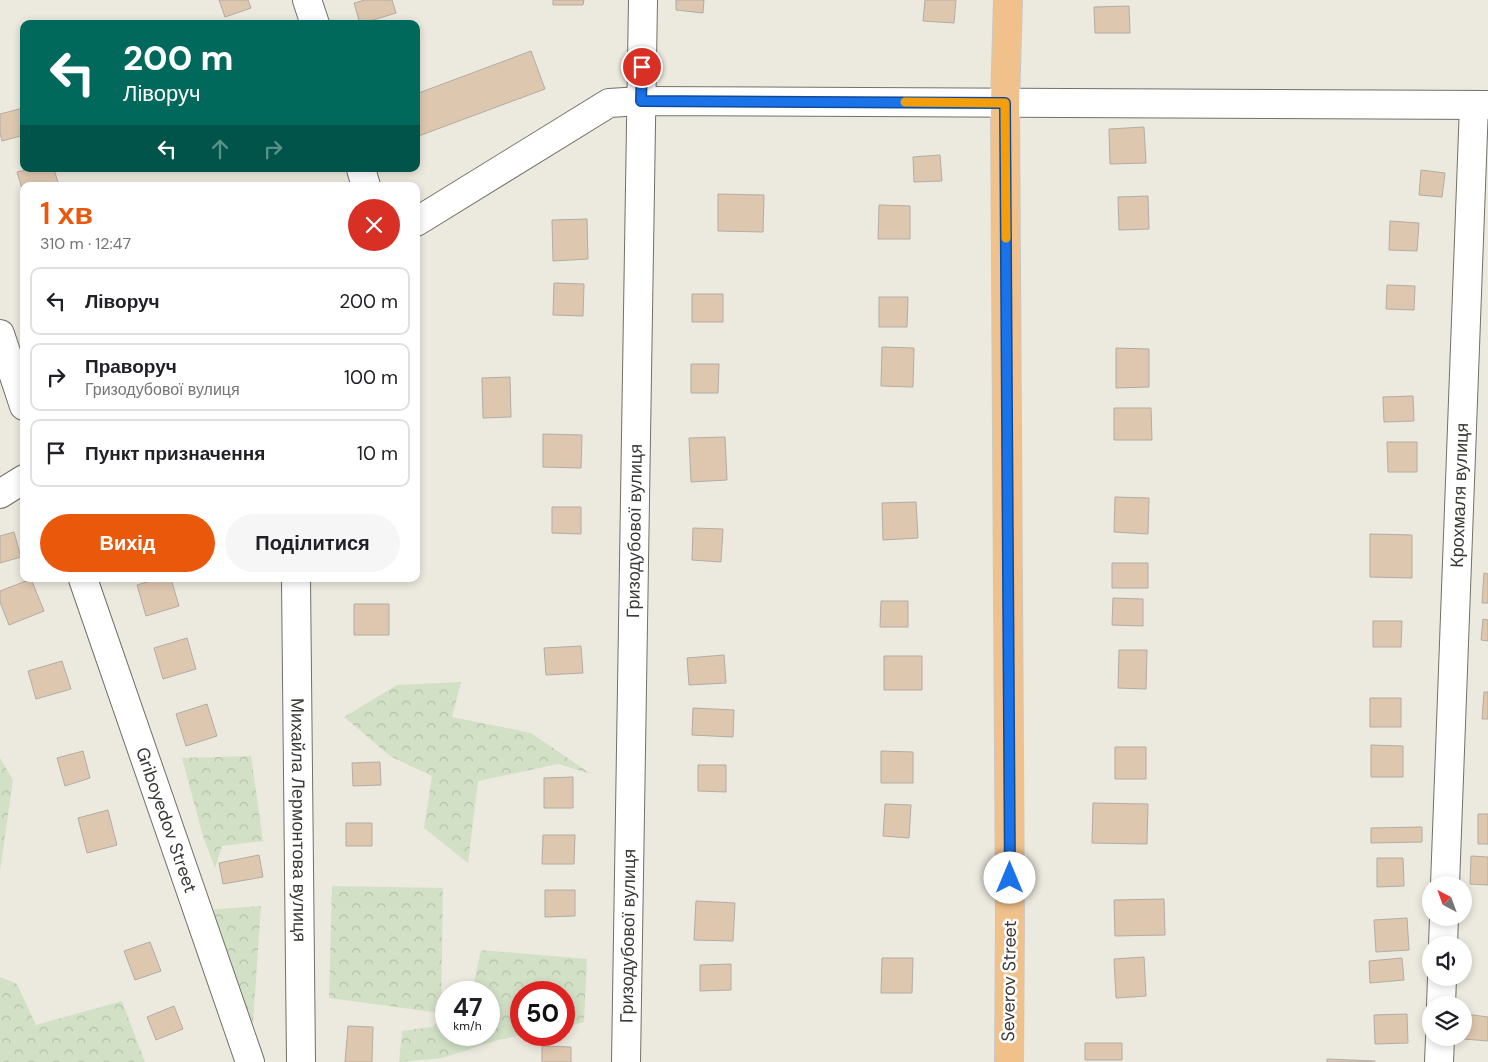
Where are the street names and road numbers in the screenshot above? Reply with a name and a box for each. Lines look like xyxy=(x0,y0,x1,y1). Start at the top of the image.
street label: Крохмаля вулиця xyxy=(1445,422,1474,568)
street label: Гризодубової вулиця xyxy=(621,444,648,618)
street label: Михайла Лермонтова вулиця xyxy=(285,698,312,942)
street label: Griboyedov Street xyxy=(130,744,203,896)
street label: Гризодубової вулиця xyxy=(615,849,641,1023)
street label: Severov Street xyxy=(996,920,1022,1042)

